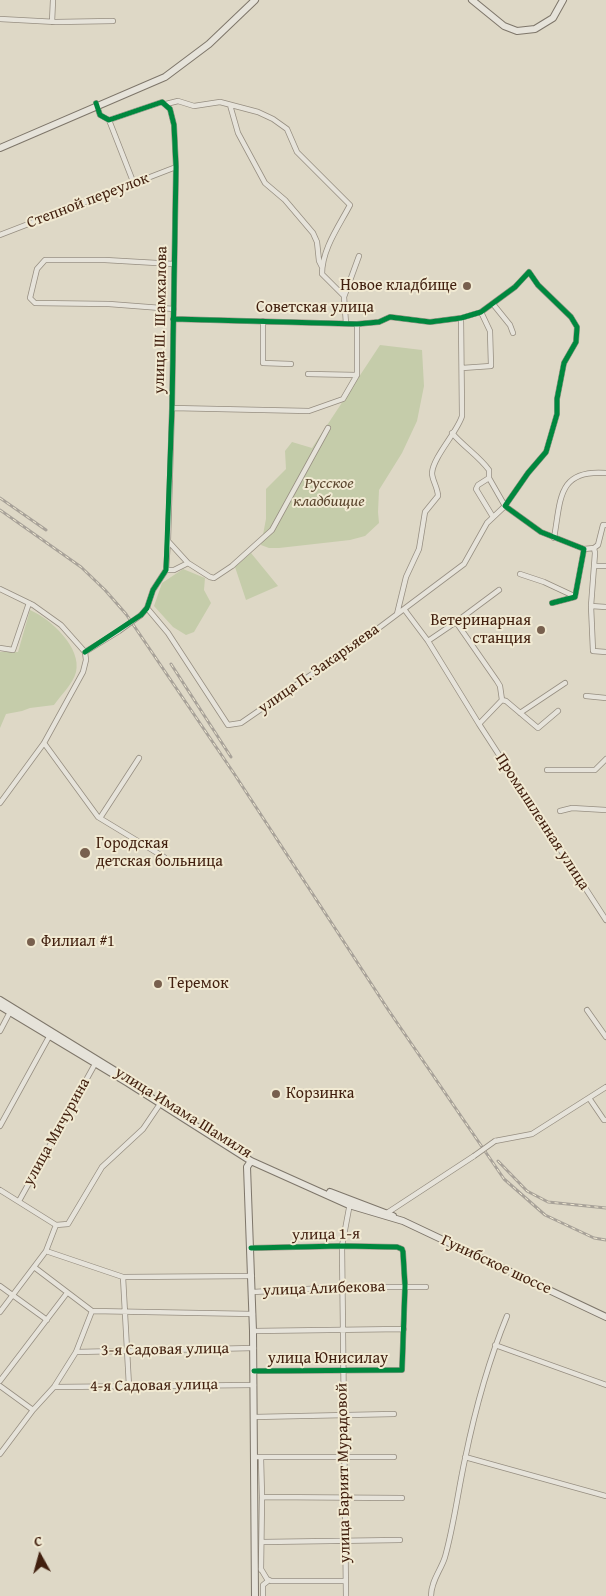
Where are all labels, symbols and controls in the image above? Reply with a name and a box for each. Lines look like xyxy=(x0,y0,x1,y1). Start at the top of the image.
street label: Степной переулок xyxy=(24,169,152,233)
street label: улица Ш. Шамхалова xyxy=(150,246,172,394)
place label: Новое кладбище xyxy=(340,276,457,296)
marker: Новое кладбище xyxy=(461,280,473,292)
street label: Советская улица xyxy=(256,298,374,318)
park label: Русское кладбищие xyxy=(293,474,365,512)
place label: Ветеринарная станция xyxy=(431,611,531,649)
street label: улица П. Закарьяева xyxy=(255,620,383,718)
marker: Ветеринарная станция xyxy=(535,624,547,636)
street label: Промышленная улица xyxy=(491,750,593,894)
place label: Городская детская больница xyxy=(96,834,223,872)
marker: Городская детская больница xyxy=(78,846,92,860)
place label: Филиал #1 xyxy=(41,932,115,952)
marker: Филиал #1 xyxy=(25,936,37,948)
place label: Теремок xyxy=(168,974,229,994)
marker: Теремок xyxy=(152,978,164,990)
street label: улица Имама Шамиля xyxy=(111,1063,255,1163)
street label: улица Мичурина xyxy=(19,1075,95,1189)
place label: Корзинка xyxy=(286,1084,354,1104)
marker: Корзинка xyxy=(270,1088,282,1100)
street label: улица 1-я xyxy=(292,1225,360,1245)
street label: Гунибское шоссе xyxy=(438,1231,554,1299)
street label: улица Алибекова xyxy=(263,1277,385,1301)
street label: 3-я Садовая улица xyxy=(101,1339,229,1361)
street label: улица Юнисилау xyxy=(268,1349,388,1369)
street label: 4-я Садовая улица xyxy=(90,1375,218,1397)
street label: улица Барият Мурадовой xyxy=(333,1383,355,1563)
north arrow xyxy=(15,1531,65,1581)
text: С xyxy=(33,1531,43,1552)

